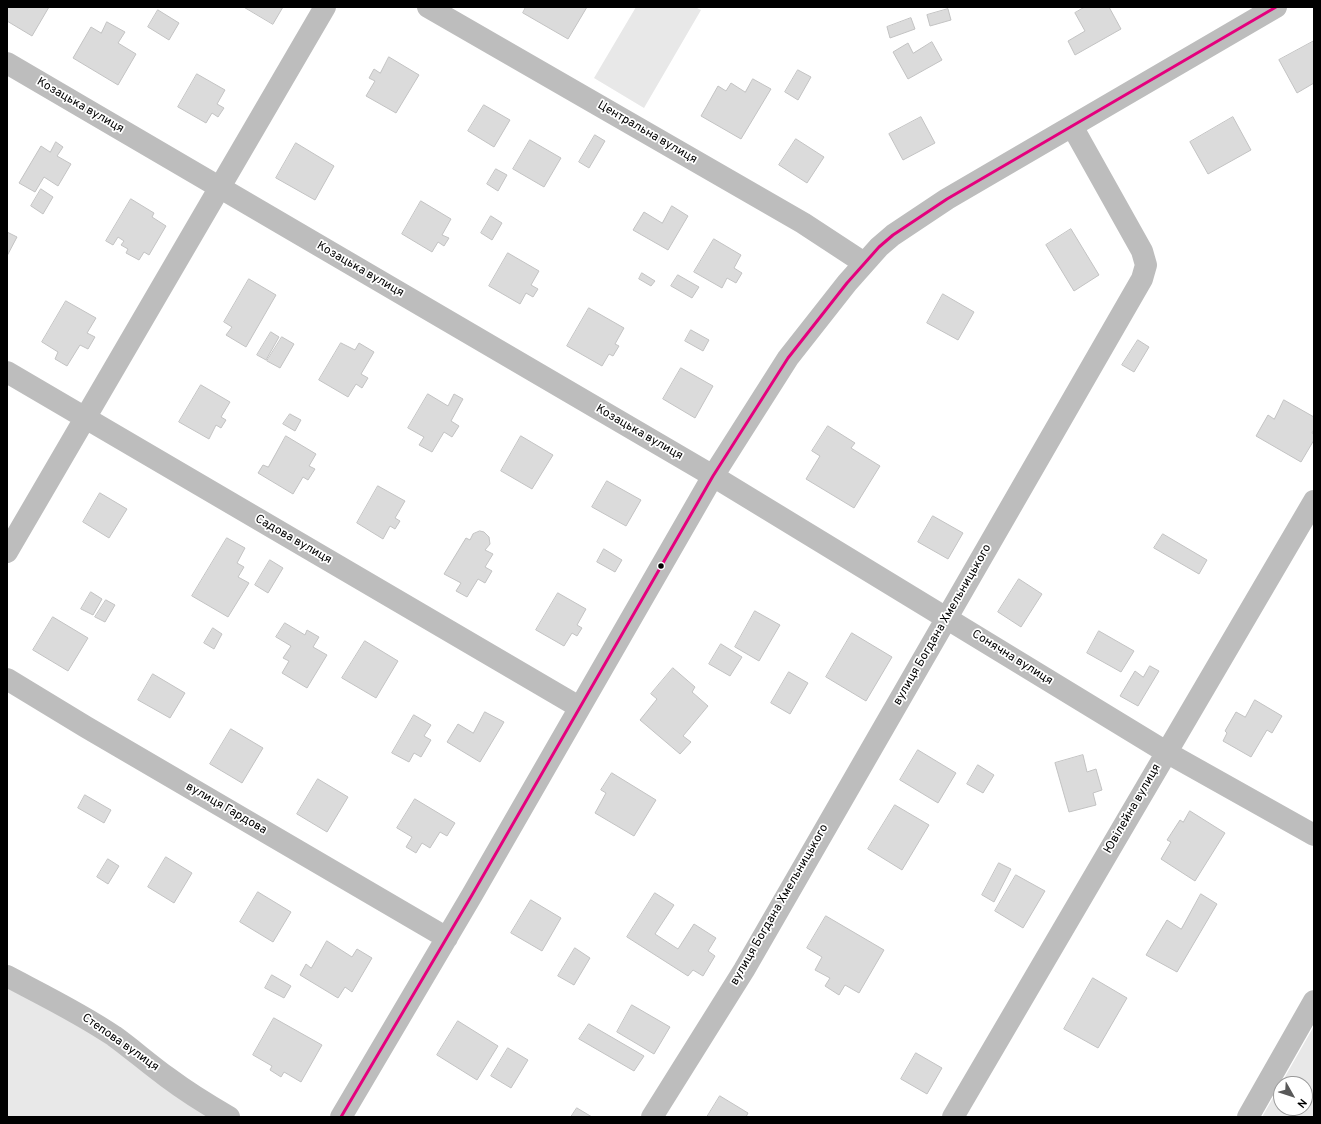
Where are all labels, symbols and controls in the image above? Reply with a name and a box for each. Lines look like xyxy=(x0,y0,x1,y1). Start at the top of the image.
street label: Козацька вулиця xyxy=(34,75,126,137)
street label: Центральна вулиця xyxy=(595,99,699,167)
street label: Козацька вулиця xyxy=(314,239,406,301)
street label: Козацька вулиця xyxy=(593,402,685,464)
street label: Садова вулиця xyxy=(252,512,334,568)
street label: вулиця Богдана Хмельницького xyxy=(891,542,995,708)
unlabelled marker xyxy=(656,561,666,571)
street label: Сонячна вулиця xyxy=(969,627,1055,689)
street label: Ювілейна вулиця xyxy=(1102,762,1164,856)
street label: вулиця Гардова xyxy=(183,780,269,838)
street label: вулиця Богдана Хмельницького xyxy=(728,822,832,988)
street label: Степова вулиця xyxy=(79,1011,161,1075)
north arrow xyxy=(1273,1076,1313,1116)
text: N xyxy=(1294,1095,1309,1110)

